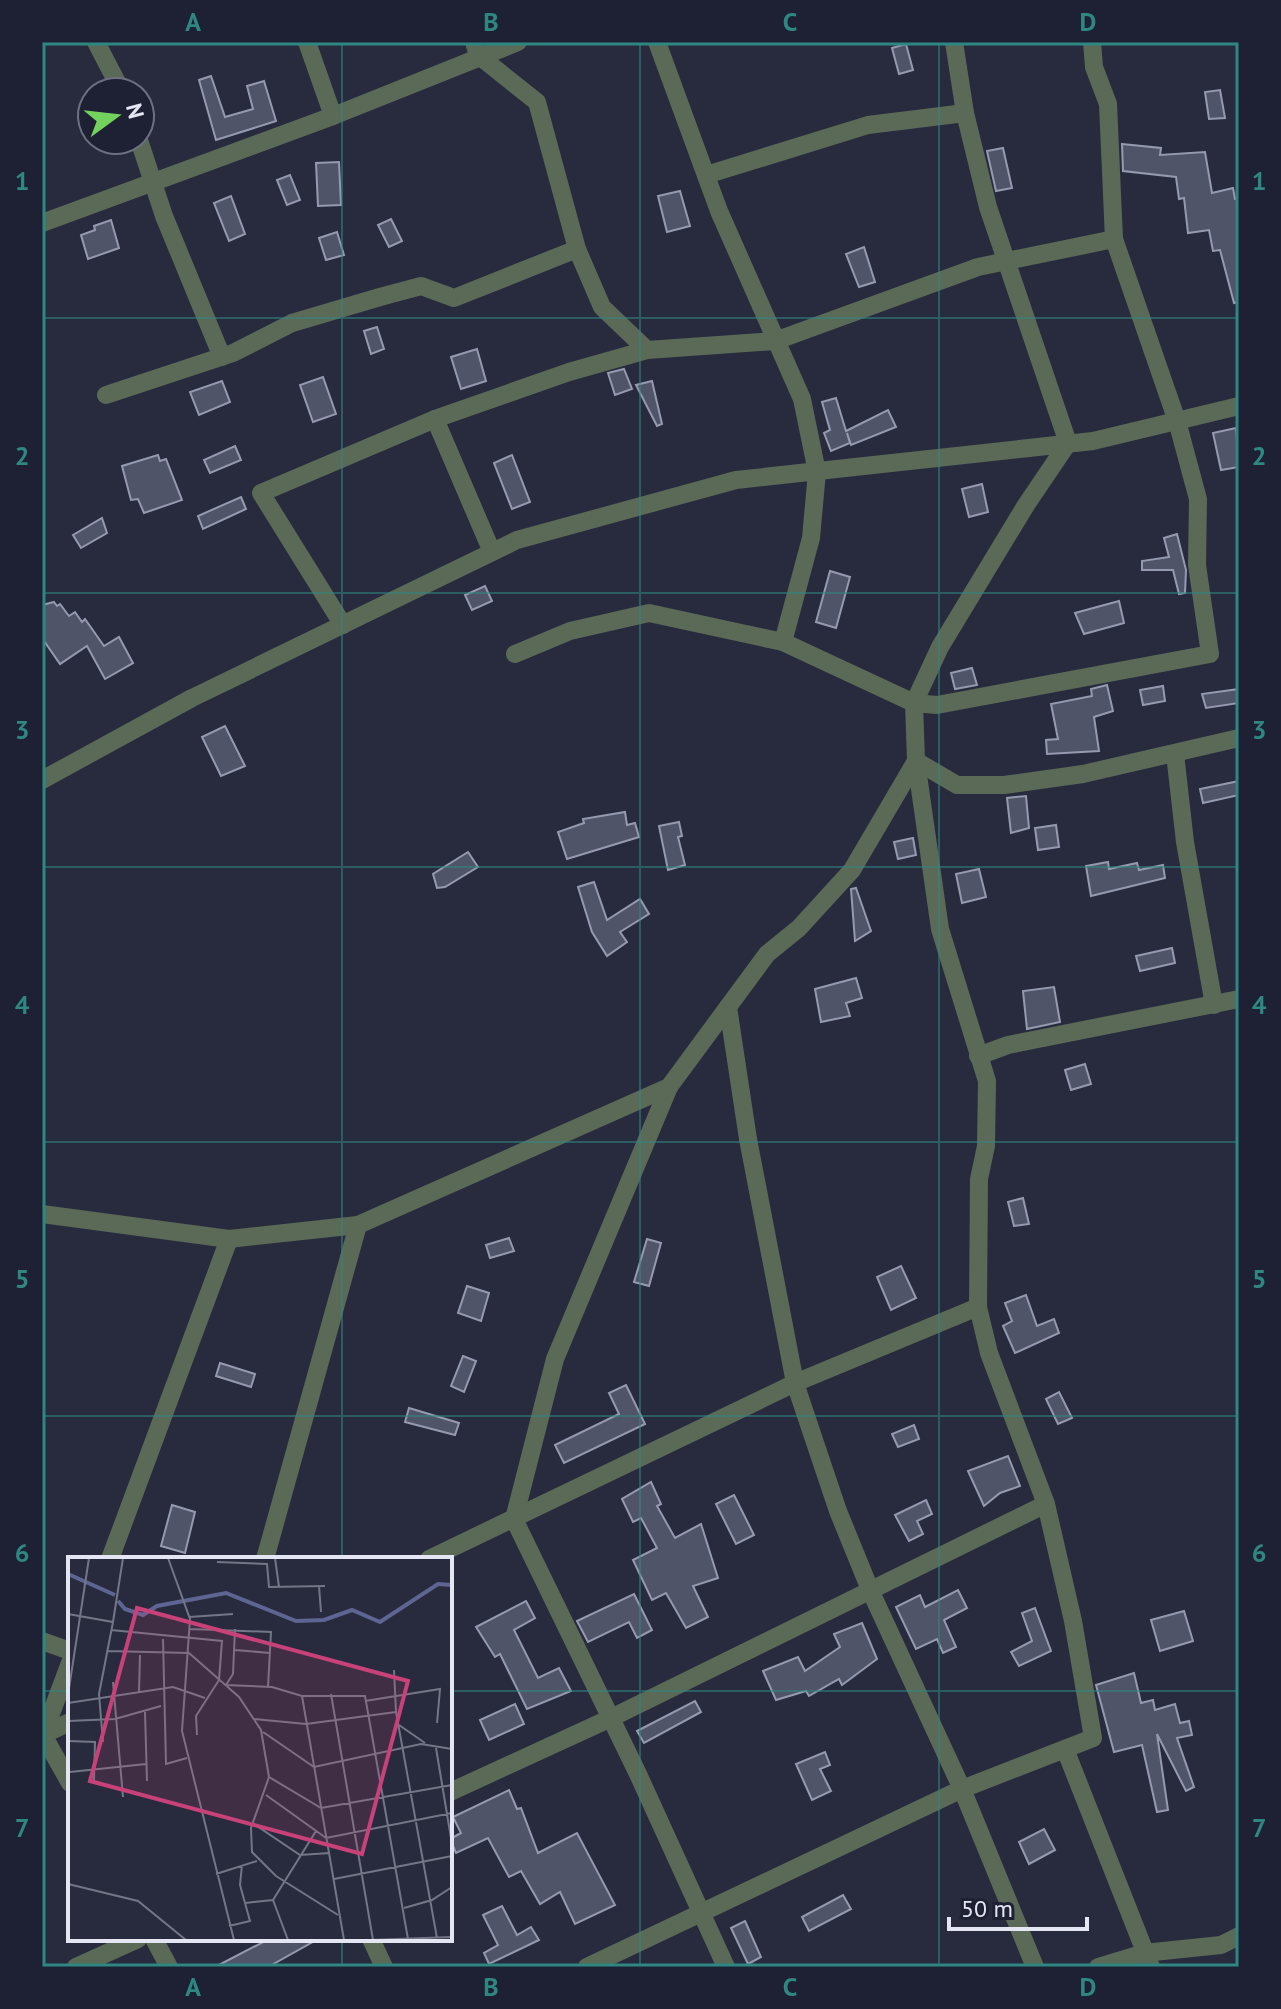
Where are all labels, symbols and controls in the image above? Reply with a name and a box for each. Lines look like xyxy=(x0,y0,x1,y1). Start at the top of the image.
text: A xyxy=(185,5,201,38)
text: B xyxy=(483,5,499,38)
text: C xyxy=(783,5,797,38)
text: D xyxy=(1080,5,1096,38)
north arrow xyxy=(76,76,156,156)
text: N xyxy=(120,100,151,121)
text: 1 xyxy=(15,164,29,197)
text: 1 xyxy=(1252,164,1266,197)
text: 2 xyxy=(15,439,29,472)
text: 2 xyxy=(1252,439,1266,472)
text: 3 xyxy=(15,713,29,746)
text: 3 xyxy=(1252,713,1266,746)
text: 4 xyxy=(15,988,30,1021)
text: 4 xyxy=(1252,988,1267,1021)
text: 5 xyxy=(15,1262,29,1295)
text: 5 xyxy=(1252,1262,1266,1295)
text: 6 xyxy=(15,1536,29,1569)
text: 6 xyxy=(1252,1536,1266,1569)
inset map xyxy=(68,1557,452,1941)
text: 7 xyxy=(15,1811,29,1844)
text: 7 xyxy=(1252,1811,1266,1844)
scale bar xyxy=(949,1881,1087,1931)
text: 50 m xyxy=(961,1893,1013,1924)
text: A xyxy=(185,1970,201,2003)
text: B xyxy=(483,1970,499,2003)
text: C xyxy=(783,1970,797,2003)
text: D xyxy=(1080,1970,1096,2003)

